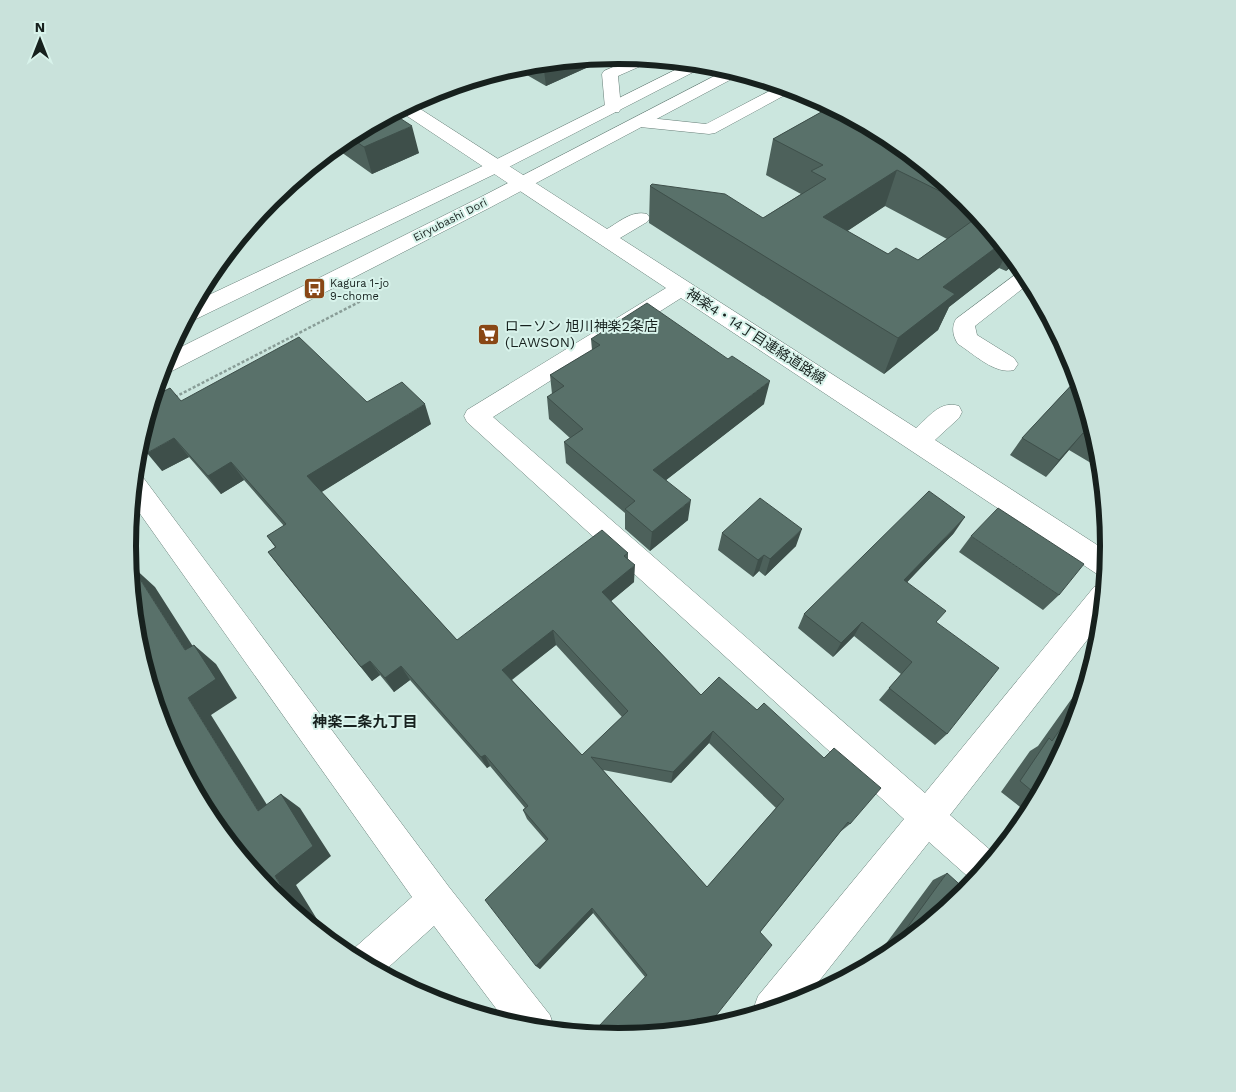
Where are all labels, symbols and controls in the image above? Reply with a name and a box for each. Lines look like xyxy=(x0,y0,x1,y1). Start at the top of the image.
north arrow xyxy=(15,15,65,65)
text: N xyxy=(35,19,45,35)
street label: Eiryubashi Dori xyxy=(411,196,489,244)
bus stop icon: Kagura 1-jo 9-chome xyxy=(302,277,326,301)
place label: Kagura 1-jo 9-chome xyxy=(330,277,389,303)
street label: 神楽4・14丁目連絡道路線 xyxy=(683,285,829,387)
place label: ローソン 旭川神楽2条店 (LAWSON) xyxy=(505,318,658,350)
supermarket icon: ローソン 旭川神楽2条店 (LAWSON) xyxy=(477,322,501,346)
district label: 神楽二条九丁目 xyxy=(311,713,418,731)

